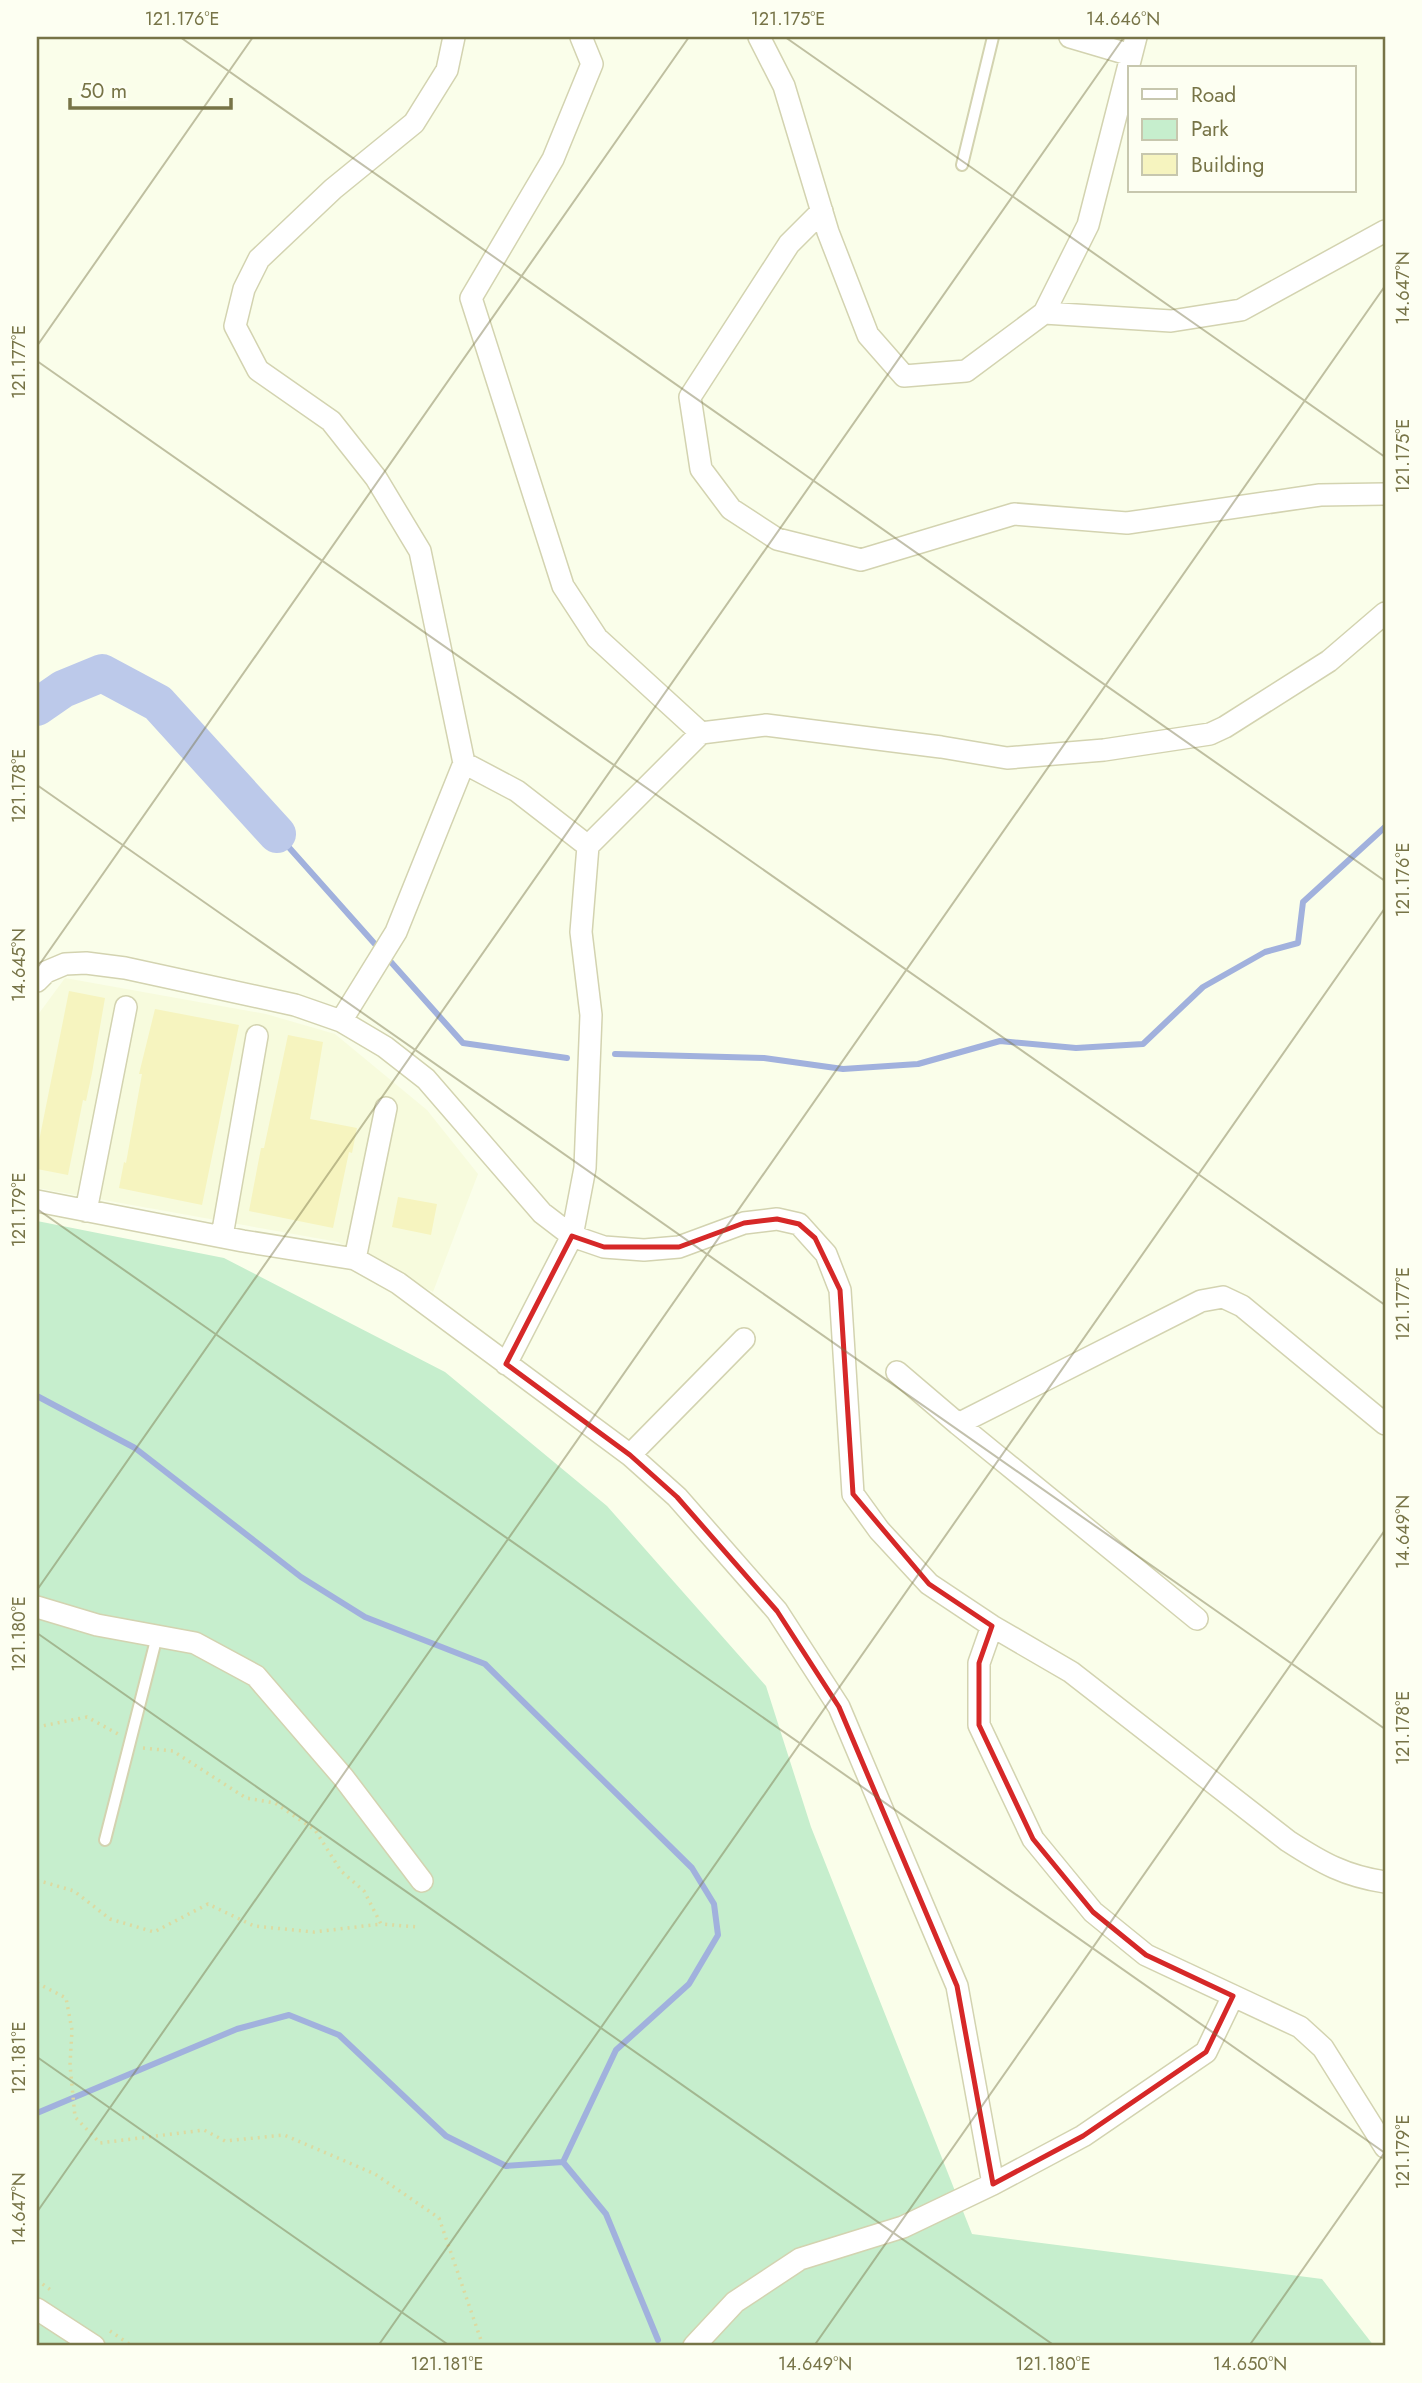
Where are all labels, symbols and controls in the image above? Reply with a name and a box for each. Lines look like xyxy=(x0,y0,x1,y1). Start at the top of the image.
text: 121.176°E xyxy=(145,6,219,32)
text: 121.175°E xyxy=(751,6,825,32)
text: 14.646°N xyxy=(1086,6,1160,32)
scale bar xyxy=(70,66,231,110)
legend xyxy=(1128,66,1356,192)
text: 50 m xyxy=(80,76,127,106)
text: Road xyxy=(1191,80,1236,110)
text: Park xyxy=(1191,114,1229,144)
text: Building xyxy=(1191,150,1264,180)
text: 14.647°N xyxy=(1390,251,1416,325)
text: 121.177°E xyxy=(6,325,32,399)
text: 121.175°E xyxy=(1390,419,1416,493)
text: 121.178°E xyxy=(6,749,32,823)
text: 121.176°E xyxy=(1390,843,1416,917)
text: 14.645°N xyxy=(6,928,32,1002)
text: 121.179°E xyxy=(6,1173,32,1247)
text: 121.177°E xyxy=(1390,1267,1416,1341)
text: 14.649°N xyxy=(1390,1495,1416,1569)
text: 121.180°E xyxy=(6,1596,32,1672)
text: 121.178°E xyxy=(1390,1691,1416,1765)
text: 121.181°E xyxy=(6,2022,32,2094)
text: 121.179°E xyxy=(1390,2115,1416,2189)
text: 14.647°N xyxy=(6,2172,32,2246)
text: 121.181°E xyxy=(411,2351,483,2377)
text: 14.649°N xyxy=(778,2351,852,2377)
text: 121.180°E xyxy=(1015,2351,1091,2377)
text: 14.650°N xyxy=(1213,2351,1287,2377)

